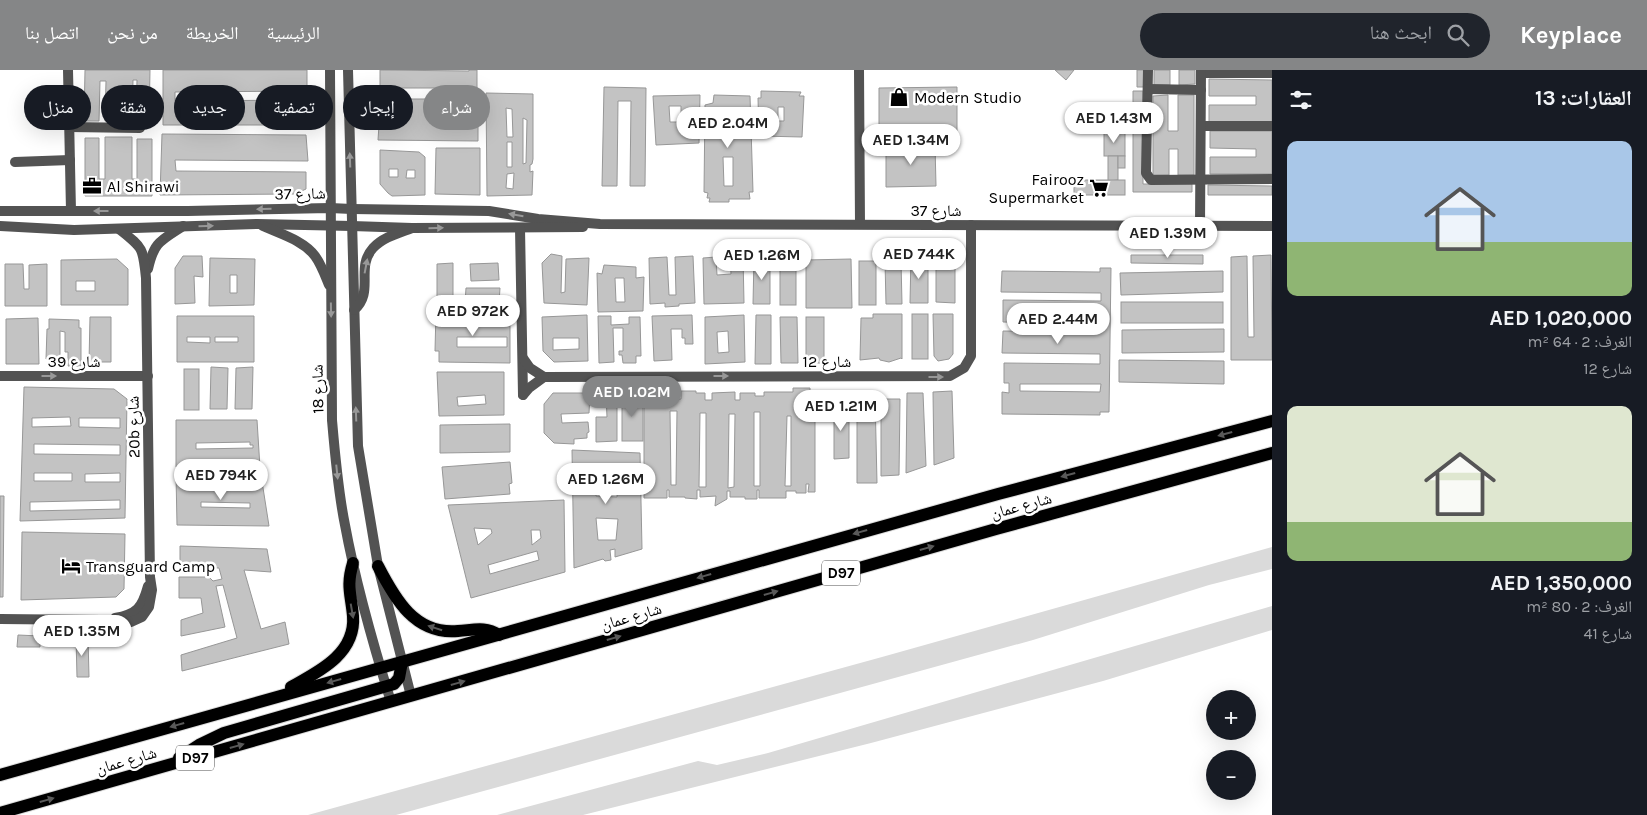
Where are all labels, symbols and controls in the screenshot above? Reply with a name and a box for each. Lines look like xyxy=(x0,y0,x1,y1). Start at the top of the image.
search box xyxy=(1140,13,1490,58)
icon: search xyxy=(1444,21,1472,49)
text: Keyplace xyxy=(1520,21,1622,49)
text: اتصل بنا xyxy=(25,22,79,44)
text: من نحن xyxy=(107,22,158,44)
text: الخريطة xyxy=(186,22,239,44)
text: الرئيسية xyxy=(267,22,320,44)
text: ابحث هنا xyxy=(1370,22,1432,44)
chip: منزل xyxy=(24,85,91,130)
chip: شقة xyxy=(101,85,164,130)
chip: جديد xyxy=(174,85,245,130)
chip: تصفية xyxy=(255,85,333,130)
chip: إيجار xyxy=(343,85,413,130)
chip: شراء xyxy=(423,85,490,130)
shop icon: Modern Studio xyxy=(888,86,910,108)
icon: filters xyxy=(1287,86,1315,114)
text: العقارات: 13 xyxy=(1535,86,1632,110)
place label: Modern Studio xyxy=(914,88,1022,107)
pin: AED 1.43M xyxy=(1057,102,1171,144)
pin: AED 2.04M xyxy=(671,106,785,149)
text: AED 1.43M xyxy=(1075,108,1153,127)
text: AED 2.04M xyxy=(687,113,769,132)
pin: AED 1.34M xyxy=(854,124,968,166)
text: AED 1.34M xyxy=(872,130,950,149)
one-way arrow xyxy=(346,152,354,168)
place label: Fairooz Supermarket xyxy=(988,170,1084,207)
icon: home xyxy=(1415,174,1505,264)
office icon: Al Shirawi xyxy=(81,175,103,197)
place label: Al Shirawi xyxy=(107,177,180,196)
supermarket icon: Fairooz Supermarket xyxy=(1088,177,1110,199)
street label: شارع 37 xyxy=(274,184,326,204)
street label: شارع 37 xyxy=(910,201,962,221)
one-way arrow xyxy=(256,205,272,213)
one-way arrow xyxy=(93,207,109,215)
one-way arrow xyxy=(508,211,524,219)
pin: AED 1.39M xyxy=(1111,216,1225,259)
one-way arrow xyxy=(198,221,214,229)
text: AED 1.39M xyxy=(1129,223,1207,242)
one-way arrow xyxy=(428,224,444,232)
pin: AED 1.26M xyxy=(705,238,819,281)
pin: AED 744K xyxy=(867,238,971,280)
text: AED 744K xyxy=(883,244,955,263)
text: AED 1.26M xyxy=(724,245,800,264)
one-way arrow xyxy=(362,258,370,273)
pin: AED 972K xyxy=(421,294,525,337)
text: AED 972K xyxy=(437,301,509,320)
one-way arrow xyxy=(327,302,335,318)
pin: AED 2.44M xyxy=(1001,302,1115,345)
text: AED 1,020,000 xyxy=(1490,306,1632,330)
text: AED 2.44M xyxy=(1018,309,1098,328)
text: الغرف: 2 · 64 m² xyxy=(1528,332,1632,351)
street label: شارع 39 xyxy=(48,352,100,372)
street label: شارع 12 xyxy=(803,352,851,372)
text: شارع 12 xyxy=(1583,359,1632,378)
street label: شارع 18 xyxy=(308,364,328,414)
one-way arrow xyxy=(41,372,57,380)
one-way arrow xyxy=(713,372,729,380)
one-way arrow xyxy=(928,373,944,381)
pin: AED 1.02M xyxy=(575,376,689,418)
text: AED 1.02M xyxy=(593,382,671,401)
pin: AED 1.21M xyxy=(784,390,898,432)
street label: 20b شارع xyxy=(123,396,145,458)
text: AED 1.21M xyxy=(805,396,877,415)
one-way arrow xyxy=(352,405,360,421)
one-way arrow xyxy=(1217,430,1232,438)
icon: home xyxy=(1415,439,1505,529)
pin: AED 794K xyxy=(169,458,273,501)
pin: AED 1.26M xyxy=(549,462,663,505)
one-way arrow xyxy=(333,464,341,480)
text: AED 794K xyxy=(185,465,257,484)
text: AED 1.26M xyxy=(568,469,644,488)
one-way arrow xyxy=(1060,472,1075,480)
street label: شارع عمان xyxy=(989,488,1054,524)
one-way arrow xyxy=(853,529,868,537)
one-way arrow xyxy=(919,544,934,552)
hotel icon: Transguard Camp xyxy=(60,555,82,577)
place label: Transguard Camp xyxy=(86,557,215,576)
road number: D97 xyxy=(822,560,860,586)
text: AED 1,350,000 xyxy=(1490,571,1632,595)
one-way arrow xyxy=(696,572,712,580)
one-way arrow xyxy=(763,589,778,597)
text: الغرف: 2 · 80 m² xyxy=(1526,597,1632,616)
street label: شارع عمان xyxy=(599,599,664,635)
one-way arrow xyxy=(348,603,356,619)
pin: AED 1.35M xyxy=(25,614,139,657)
text: AED 1.35M xyxy=(44,621,120,640)
one-way arrow xyxy=(427,624,442,632)
text: شارع 41 xyxy=(1584,624,1632,643)
one-way arrow xyxy=(607,633,622,641)
one-way arrow xyxy=(326,677,341,685)
one-way arrow xyxy=(451,678,466,686)
map controls xyxy=(1206,690,1256,800)
button: + xyxy=(1206,690,1256,740)
one-way arrow xyxy=(170,721,185,729)
one-way arrow xyxy=(229,741,244,749)
street label: شارع عمان xyxy=(94,743,159,779)
road number: D97 xyxy=(176,746,214,770)
button: − xyxy=(1206,750,1256,800)
one-way arrow xyxy=(39,795,54,803)

